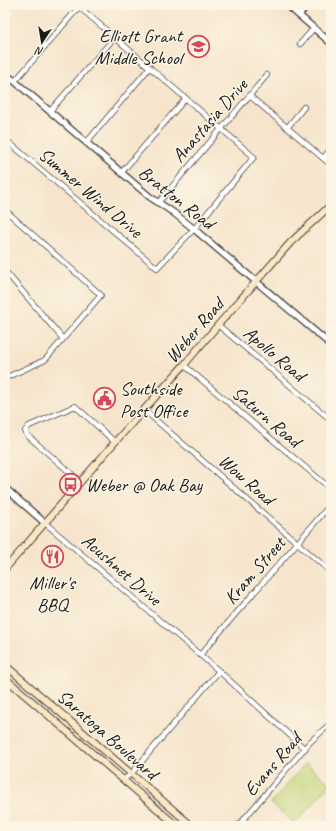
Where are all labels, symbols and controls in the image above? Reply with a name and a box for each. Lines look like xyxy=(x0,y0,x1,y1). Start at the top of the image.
north arrow xyxy=(22,22,62,62)
place label: Elliott Grant Middle School xyxy=(95,24,186,70)
school or university icon: Elliott Grant Middle School xyxy=(185,33,211,59)
text: N xyxy=(33,44,45,59)
street label: Anastasia Drive xyxy=(167,72,254,168)
street label: Summer Wind Drive xyxy=(34,143,148,244)
street label: Bratton Road xyxy=(134,161,222,237)
street label: Weber Road xyxy=(160,291,231,368)
street label: Apollo Road xyxy=(238,321,313,389)
place label: Southside Post Office xyxy=(120,377,189,423)
street label: Saturn Road xyxy=(227,381,309,455)
public building icon: Southside Post Office xyxy=(91,386,117,412)
street label: Wow Road xyxy=(214,449,282,513)
bus stop icon: Weber @ Oak Bay xyxy=(58,471,84,497)
place label: Weber @ Oak Bay xyxy=(86,473,203,497)
street label: Acushnet Drive xyxy=(77,529,168,612)
street label: Kram Street xyxy=(219,531,292,609)
restaurant icon: Miller's BBQ xyxy=(39,544,65,570)
place label: Miller's BBQ xyxy=(29,571,77,617)
street label: Saratoga Boulevard xyxy=(52,684,165,787)
street label: Evans Road xyxy=(239,725,309,801)

